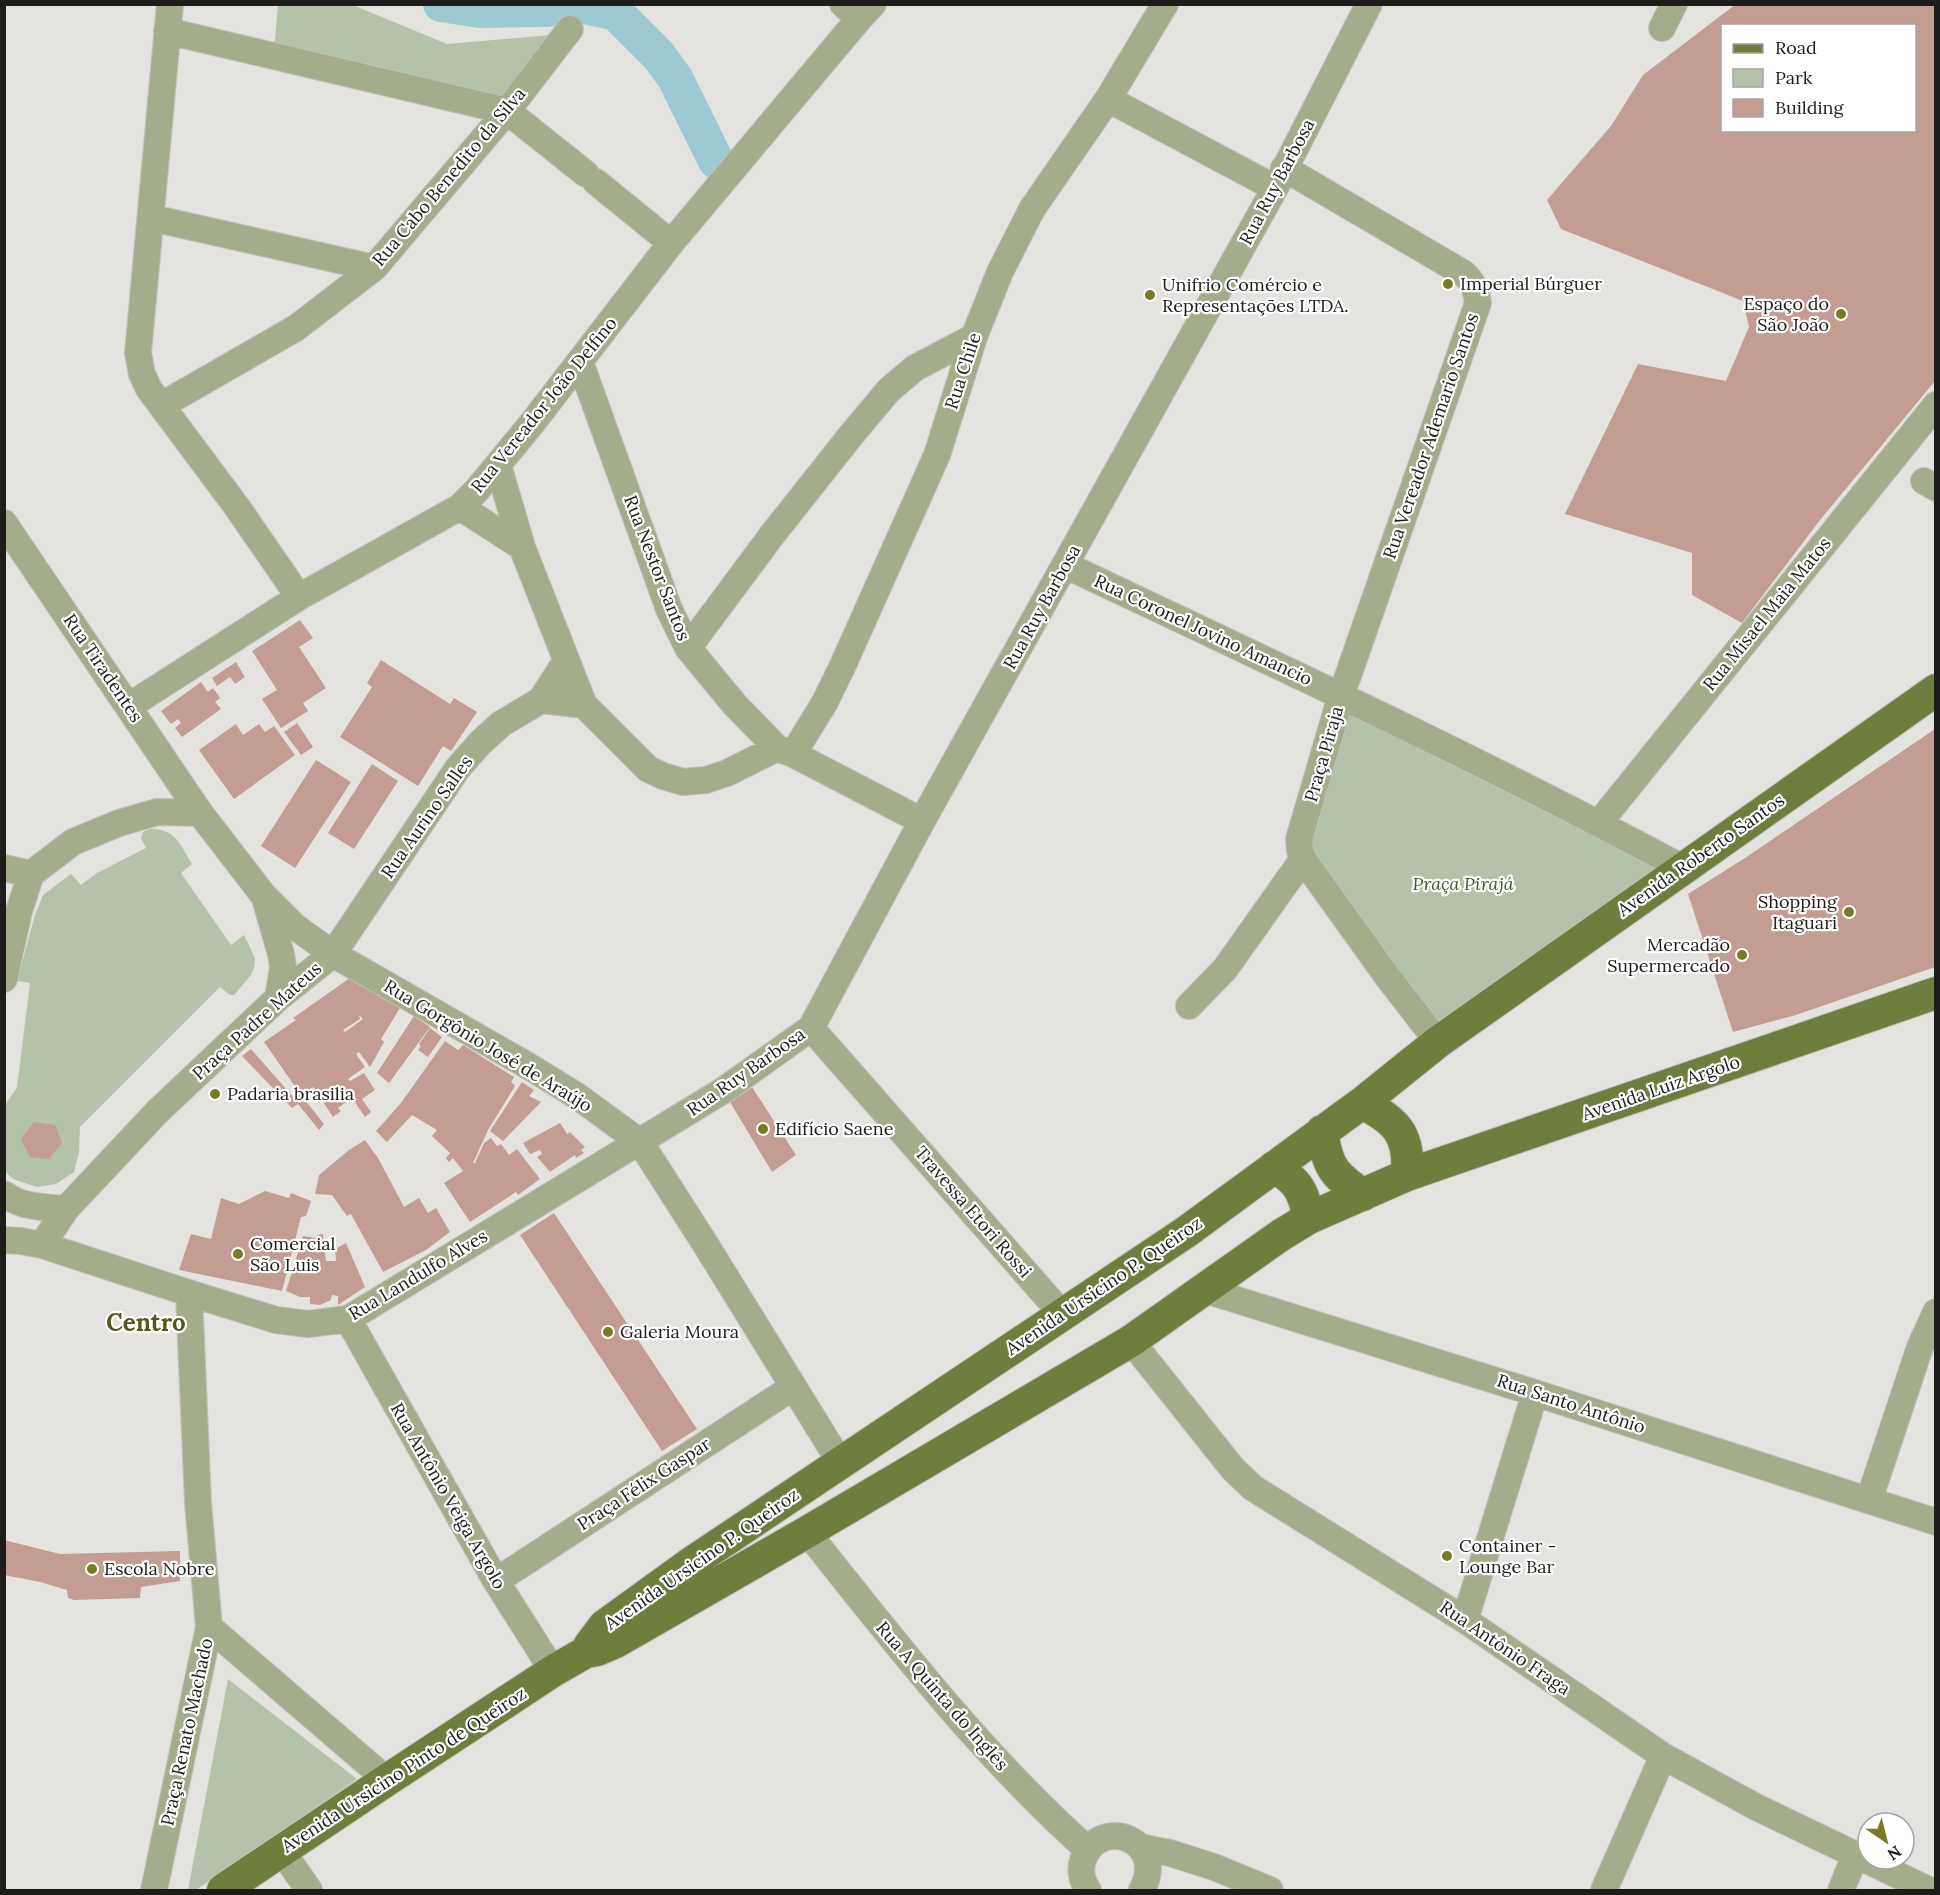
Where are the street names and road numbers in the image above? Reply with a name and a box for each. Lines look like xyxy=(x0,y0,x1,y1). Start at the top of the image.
street label: Rua Cabo Benedito da Silva xyxy=(367,83,530,271)
street label: Rua Ruy Barbosa xyxy=(1234,115,1319,249)
street label: Rua Vereador Ademario Santos xyxy=(1378,310,1484,562)
street label: Rua Vereador João Delfino xyxy=(466,312,622,497)
street label: Rua Chile xyxy=(939,329,986,412)
street label: Rua Nestor Santos xyxy=(619,492,696,644)
street label: Rua Misael Maia Matos xyxy=(1698,532,1836,695)
street label: Rua Ruy Barbosa xyxy=(998,540,1085,673)
street label: Rua Coronel Jovino Amancio xyxy=(1091,569,1316,690)
street label: Rua Tiradentes xyxy=(59,609,148,726)
street label: Praça Piraja xyxy=(1299,703,1348,804)
street label: Rua Aurino Salles xyxy=(376,751,477,882)
street label: Avenida Roberto Santos xyxy=(1612,788,1789,922)
street label: Praça Padre Mateus xyxy=(187,957,326,1085)
street label: Rua Gorgônio José de Araújo xyxy=(380,974,597,1117)
street label: Rua Ruy Barbosa xyxy=(682,1022,809,1121)
street label: Avenida Luiz Argolo xyxy=(1578,1050,1743,1126)
street label: Travessa Etori Rossi xyxy=(910,1141,1037,1282)
street label: Avenida Ursicino P. Queiroz xyxy=(1000,1211,1206,1360)
street label: Rua Landulfo Alves xyxy=(344,1224,491,1325)
street label: Rua Santo Antônio xyxy=(1494,1369,1648,1438)
street label: Rua Antônio Veiga Argolo xyxy=(386,1398,511,1593)
street label: Praça Félix Gaspar xyxy=(573,1432,715,1535)
street label: Avenida Ursicino P. Queiroz xyxy=(599,1483,803,1635)
street label: Rua Antônio Fraga xyxy=(1436,1595,1575,1700)
street label: Rua A Quinta do Inglês xyxy=(871,1616,1013,1775)
street label: Praça Renato Machado xyxy=(155,1636,218,1828)
street label: Avenida Ursicino Pinto de Queiroz xyxy=(276,1682,531,1858)

